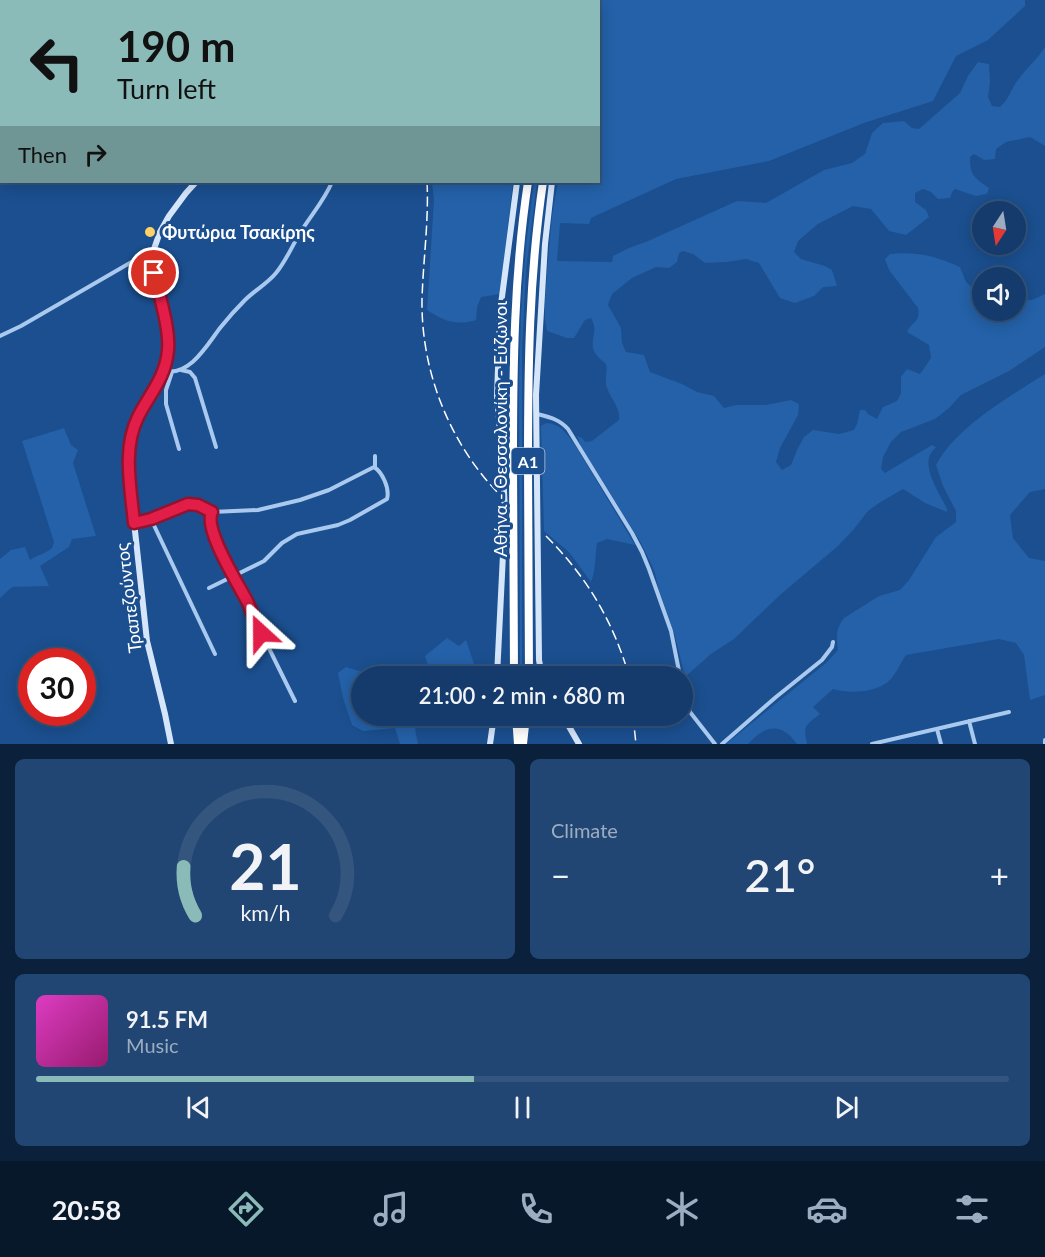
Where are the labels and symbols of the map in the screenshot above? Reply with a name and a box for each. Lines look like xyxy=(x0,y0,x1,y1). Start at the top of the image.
north arrow xyxy=(972,201,1026,255)
place label: Φυτώρια Τσακίρης xyxy=(162,221,315,243)
marker: Φυτώρια Τσακίρης xyxy=(143,225,157,239)
pin xyxy=(128,247,179,298)
street label: Αθήνα - Θεσσαλονίκη - Εύζωνοι xyxy=(489,301,511,557)
road number: Α1 xyxy=(512,448,544,474)
street label: Τραπεζούντος xyxy=(110,541,146,654)
position arrow xyxy=(229,601,293,665)
speed limit sign: 30 xyxy=(18,648,96,726)

